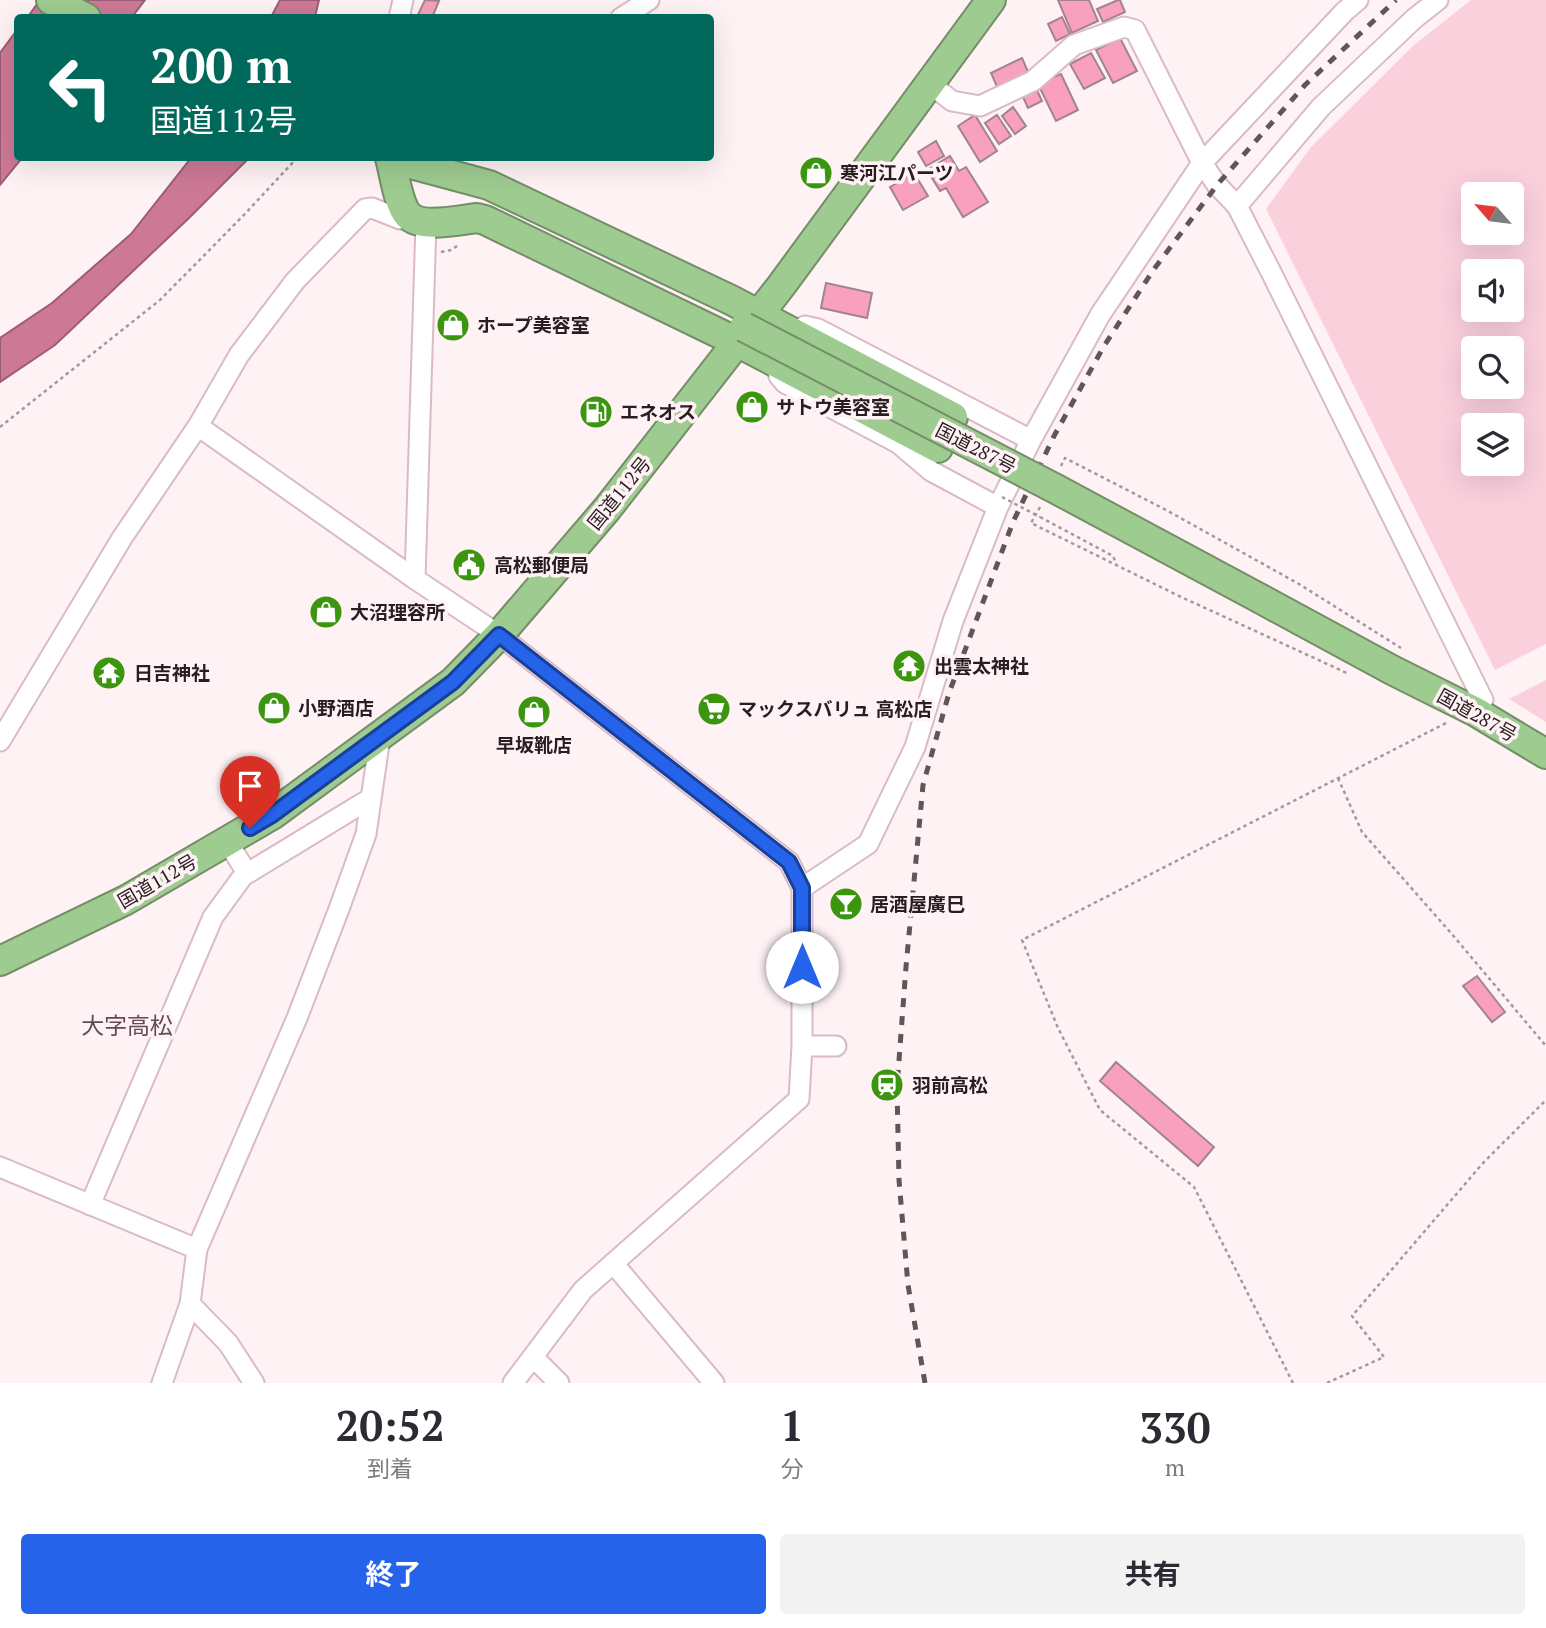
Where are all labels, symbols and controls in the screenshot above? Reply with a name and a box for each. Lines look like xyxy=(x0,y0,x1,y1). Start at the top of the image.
text: 200 m xyxy=(150,32,292,97)
icon: left xyxy=(35,42,126,133)
text: 国道112号 xyxy=(150,99,297,141)
shop icon: 寒河江パーツ xyxy=(797,154,835,192)
place label: 寒河江パーツ xyxy=(840,160,954,185)
north arrow xyxy=(1461,182,1524,245)
map controls xyxy=(1461,182,1524,476)
button: sound xyxy=(1461,259,1524,322)
shop icon: ホープ美容室 xyxy=(434,306,472,344)
place label: ホープ美容室 xyxy=(477,312,590,337)
button: search xyxy=(1461,336,1524,399)
shop icon: サトウ美容室 xyxy=(733,388,771,426)
fuel station icon: エネオス xyxy=(577,393,615,431)
place label: サトウ美容室 xyxy=(776,394,890,419)
place label: エネオス xyxy=(620,399,696,424)
button: layers xyxy=(1461,413,1524,476)
street label: 国道287号 xyxy=(932,417,1021,479)
street label: 国道112号 xyxy=(581,451,656,535)
public building icon: 高松郵便局 xyxy=(450,546,488,584)
place label: 高松郵便局 xyxy=(494,552,589,577)
shop icon: 大沼理容所 xyxy=(307,593,345,631)
place label: 大沼理容所 xyxy=(350,599,445,624)
temple icon: 出雲太神社 xyxy=(890,647,928,685)
place label: 出雲太神社 xyxy=(934,653,1029,678)
temple icon: 日吉神社 xyxy=(90,654,128,692)
place label: 日吉神社 xyxy=(134,660,210,685)
street label: 国道287号 xyxy=(1433,682,1522,747)
shop icon: 小野酒店 xyxy=(255,689,293,727)
supermarket icon: マックスバリュ 高松店 xyxy=(695,690,733,728)
shop icon: 早坂靴店 xyxy=(515,693,553,731)
place label: 小野酒店 xyxy=(298,695,374,720)
place label: マックスバリュ 高松店 xyxy=(738,696,933,721)
place label: 早坂靴店 xyxy=(496,732,572,757)
pin xyxy=(220,756,280,828)
icon: arrive xyxy=(231,767,269,805)
street label: 国道112号 xyxy=(113,848,201,913)
bar icon: 居酒屋廣巳 xyxy=(827,885,865,923)
place label: 居酒屋廣巳 xyxy=(870,891,965,916)
position arrow xyxy=(765,930,839,1004)
district label: 大字高松 xyxy=(81,1010,173,1041)
station icon: 羽前高松 xyxy=(868,1066,906,1104)
place label: 羽前高松 xyxy=(912,1072,988,1097)
text: 20:52 xyxy=(335,1397,445,1453)
text: 1 xyxy=(780,1397,804,1453)
text: 330 xyxy=(1139,1399,1211,1455)
text: m xyxy=(1165,1452,1185,1483)
text: 到着 xyxy=(367,1453,413,1484)
text: 分 xyxy=(781,1453,804,1484)
button: 終了 xyxy=(21,1534,766,1614)
button: 共有 xyxy=(780,1534,1525,1614)

